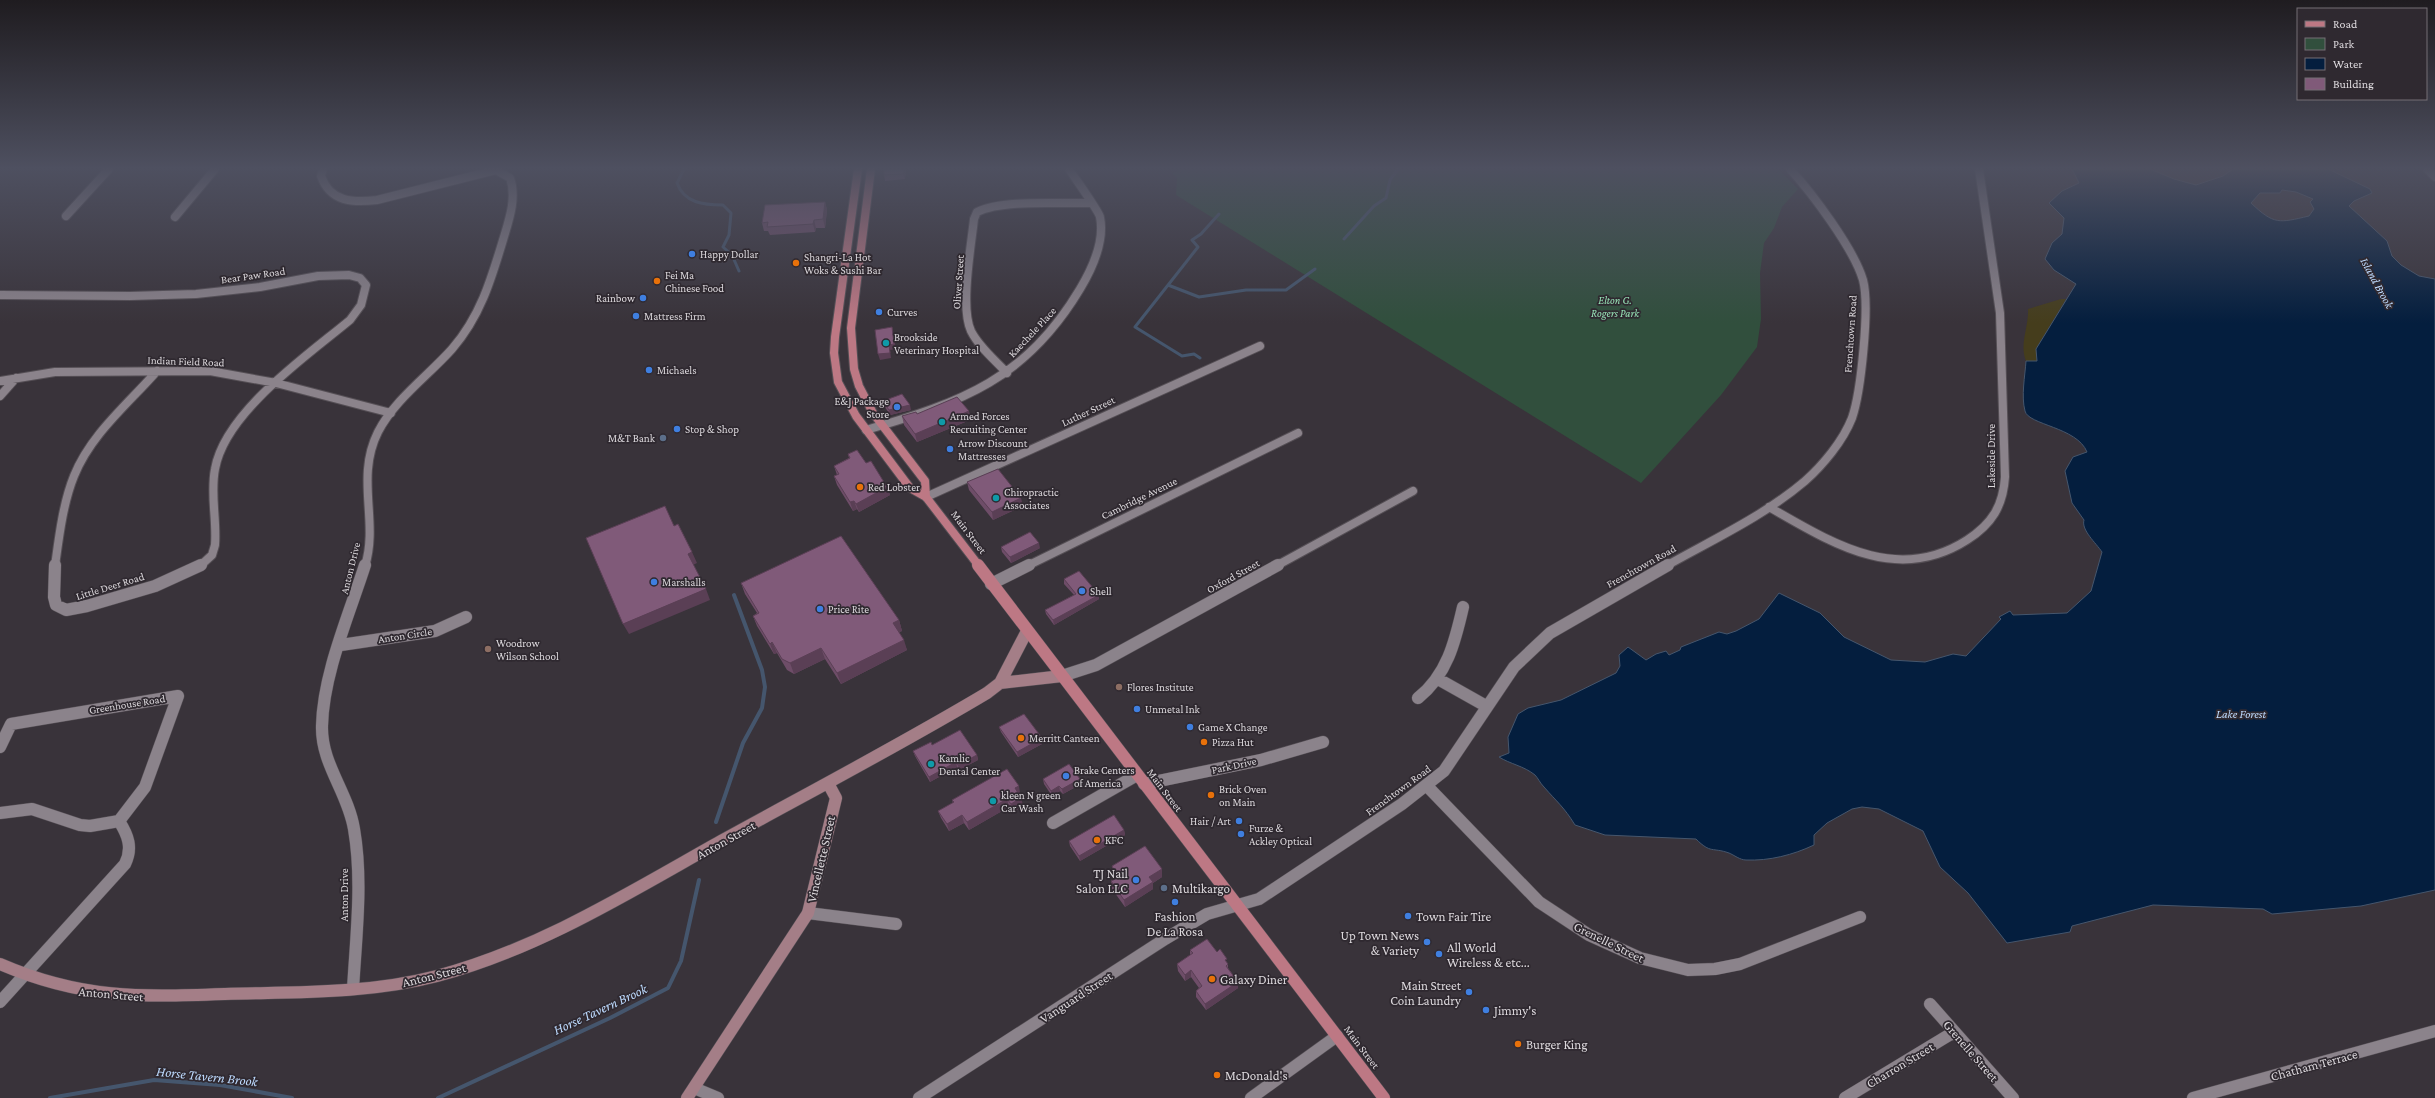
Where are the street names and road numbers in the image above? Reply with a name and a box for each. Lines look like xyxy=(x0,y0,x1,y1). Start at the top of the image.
street label: Oliver Street xyxy=(950,254,966,310)
street label: Bear Paw Road xyxy=(220,265,286,285)
street label: Frenchtown Road xyxy=(1841,295,1859,373)
street label: Kaechele Place xyxy=(1006,304,1058,360)
street label: Indian Field Road xyxy=(147,354,225,368)
street label: Luther Street xyxy=(1059,393,1117,429)
street label: Lakeside Drive xyxy=(1985,424,1997,488)
street label: Cambridge Avenue xyxy=(1099,474,1180,523)
street label: Main Street xyxy=(949,508,989,556)
street label: Anton Drive xyxy=(338,541,362,595)
street label: Frenchtown Road xyxy=(1604,542,1678,590)
street label: Oxford Street xyxy=(1205,556,1262,595)
street label: Little Deer Road xyxy=(74,570,146,602)
street label: Anton Circle xyxy=(377,625,433,645)
street label: Greenhouse Road xyxy=(88,692,166,716)
street label: Park Drive xyxy=(1210,754,1258,776)
street label: Frenchtown Road xyxy=(1363,762,1433,818)
street label: Main Street xyxy=(1145,766,1185,814)
street label: Vincellette Street xyxy=(804,814,838,904)
street label: Anton Street xyxy=(694,817,759,862)
street label: Anton Drive xyxy=(338,868,350,922)
street label: Grenelle Street xyxy=(1571,919,1647,966)
street label: Anton Street xyxy=(401,960,468,990)
street label: Vanguard Street xyxy=(1037,968,1116,1026)
street label: Anton Street xyxy=(78,984,145,1004)
street label: Grenelle Street xyxy=(1940,1017,2002,1085)
street label: Main Street xyxy=(1342,1023,1382,1071)
street label: Charron Street xyxy=(1864,1039,1937,1091)
street label: Chatham Terrace xyxy=(2269,1046,2359,1084)

